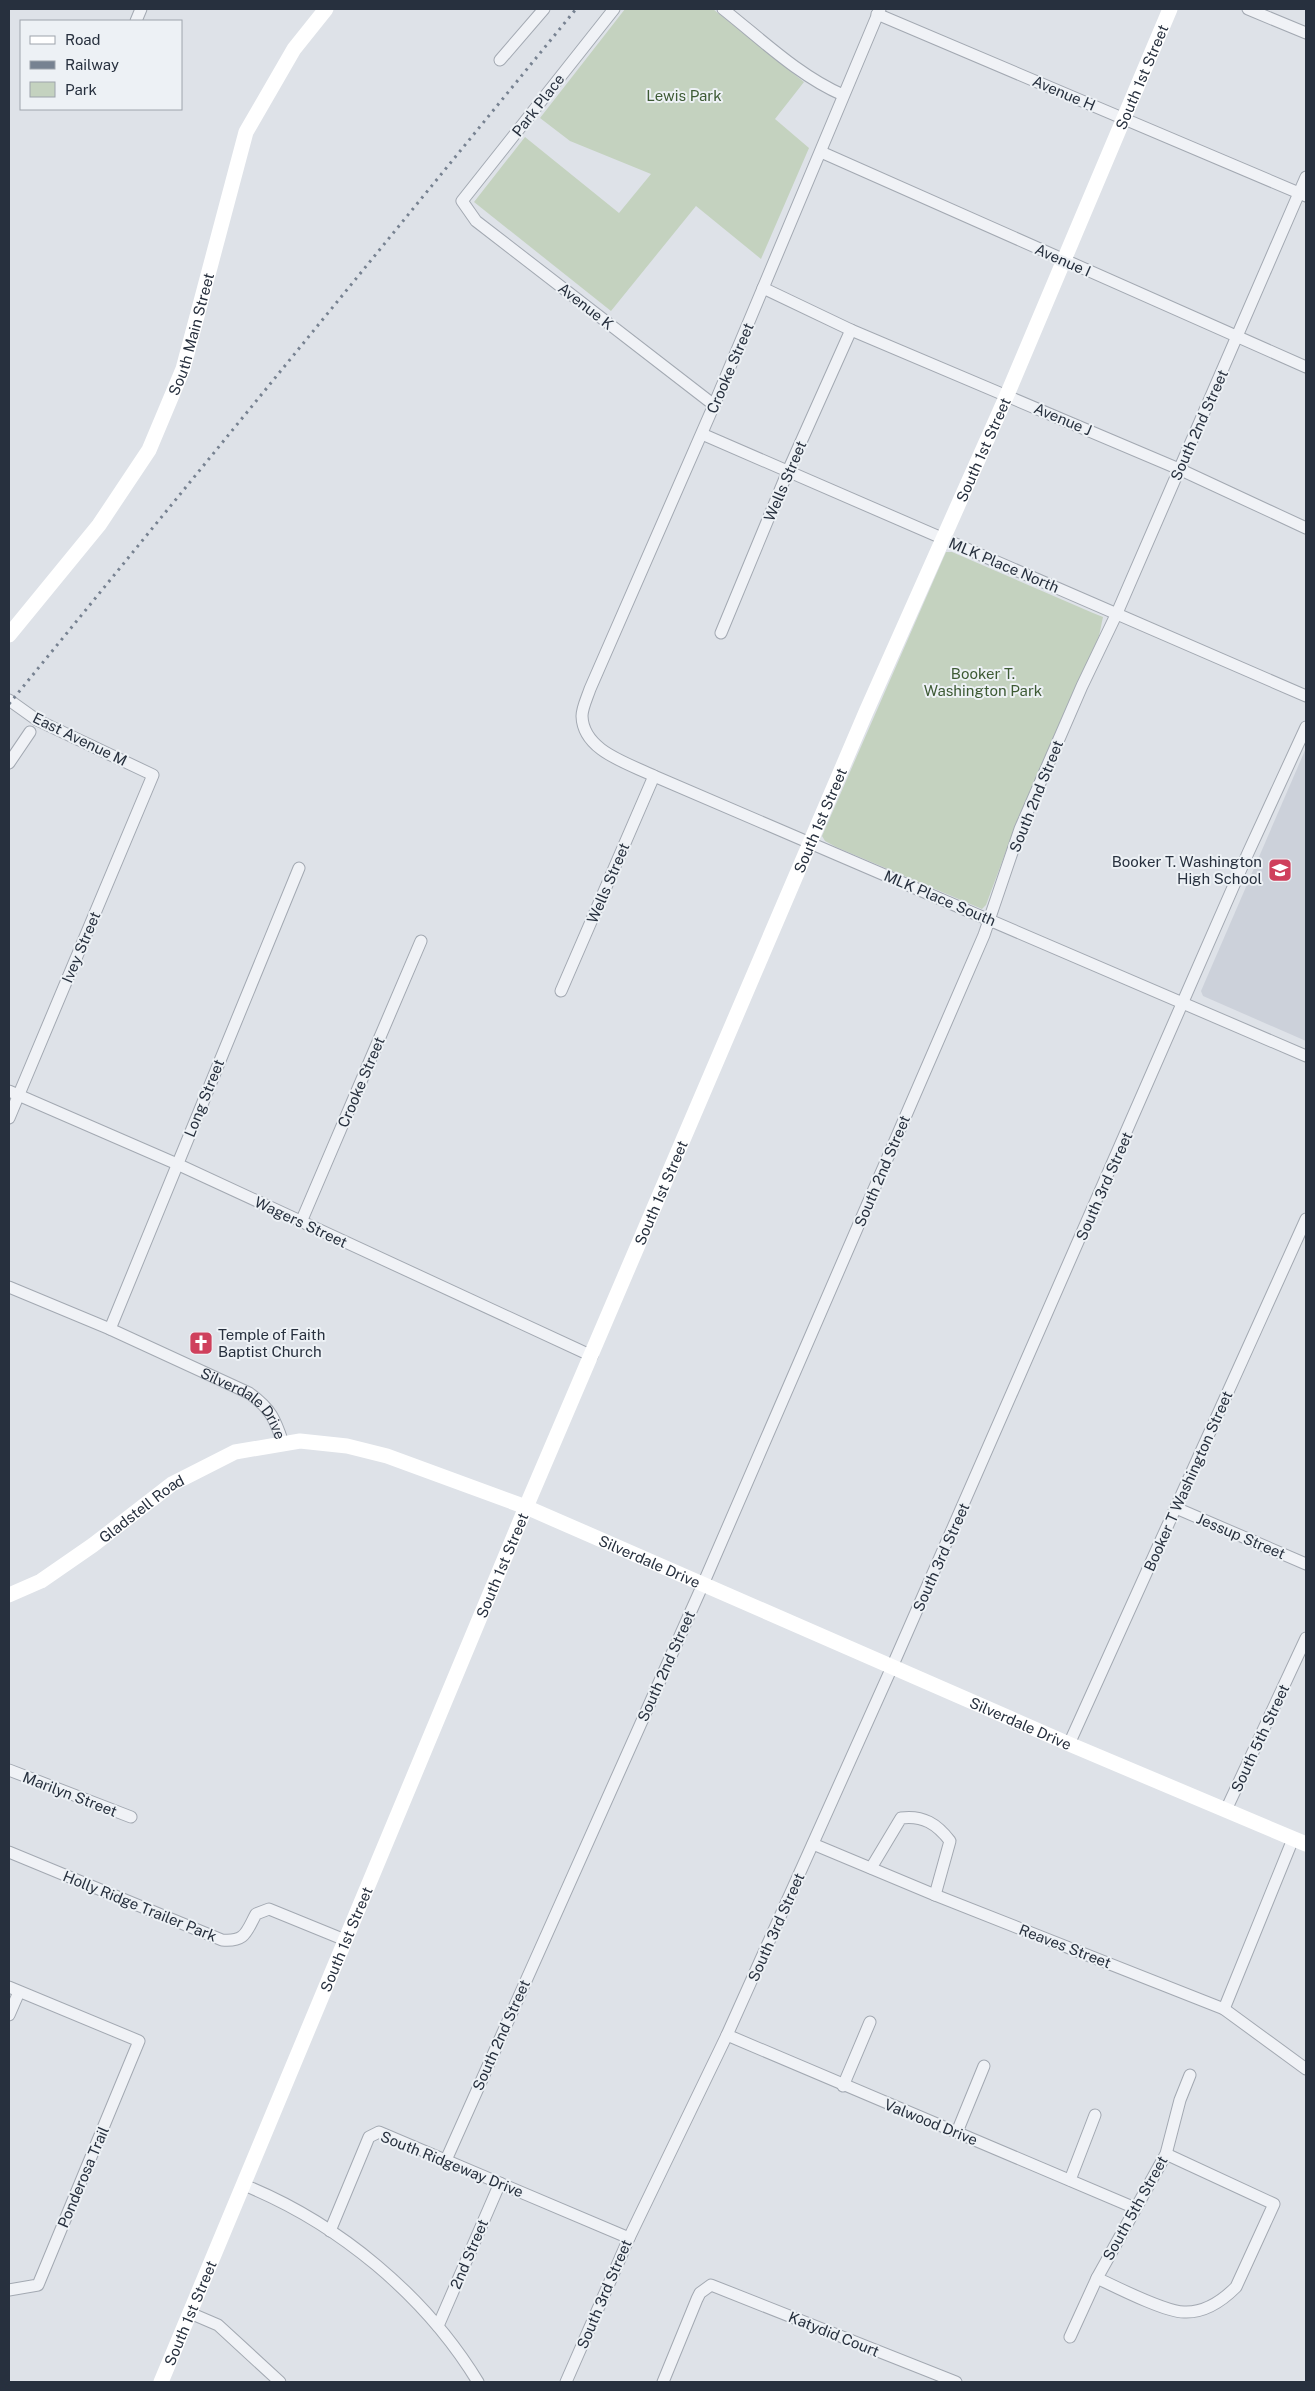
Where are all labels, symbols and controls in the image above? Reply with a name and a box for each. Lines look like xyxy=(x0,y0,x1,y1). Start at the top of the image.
legend xyxy=(20,20,182,110)
street label: South 1st Street xyxy=(1112,22,1171,132)
text: Road xyxy=(65,31,101,48)
text: Railway xyxy=(65,56,119,73)
street label: Park Place xyxy=(508,70,568,140)
street label: Avenue H xyxy=(1030,72,1098,114)
text: Park xyxy=(65,81,97,98)
park label: Lewis Park xyxy=(646,87,722,104)
street label: Avenue I xyxy=(1032,240,1094,280)
street label: South Main Street xyxy=(164,271,217,398)
street label: Avenue K xyxy=(555,279,617,333)
street label: Crooke Street xyxy=(703,320,757,416)
street label: South 2nd Street xyxy=(1167,367,1231,483)
street label: South 1st Street xyxy=(952,395,1013,504)
street label: Avenue J xyxy=(1032,399,1094,439)
street label: Wells Street xyxy=(760,438,810,524)
street label: MLK Place North xyxy=(946,534,1062,596)
park label: Booker T. Washington Park xyxy=(924,665,1042,699)
street label: East Avenue M xyxy=(30,709,130,769)
street label: South 2nd Street xyxy=(1006,737,1066,855)
street label: South 1st Street xyxy=(790,765,850,875)
street label: Wells Street xyxy=(583,840,633,926)
place label: Booker T. Washington High School xyxy=(1112,853,1262,887)
school or university icon: Booker T. Washington High School xyxy=(1267,857,1293,883)
street label: MLK Place South xyxy=(881,867,999,929)
street label: Ivey Street xyxy=(58,909,104,985)
street label: Crooke Street xyxy=(334,1034,388,1130)
street label: Long Street xyxy=(181,1057,227,1139)
street label: South 2nd Street xyxy=(851,1113,913,1229)
street label: South 3rd Street xyxy=(1072,1129,1136,1243)
street label: South 1st Street xyxy=(631,1138,690,1248)
street label: Wagers Street xyxy=(252,1193,350,1251)
place label: Temple of Faith Baptist Church xyxy=(218,1326,325,1360)
church icon: Temple of Faith Baptist Church xyxy=(188,1330,214,1356)
street label: Silverdale Drive xyxy=(198,1364,290,1441)
street label: Booker T Washington Street xyxy=(1140,1388,1236,1574)
street label: Gladstell Road xyxy=(95,1471,187,1546)
street label: South 3rd Street xyxy=(909,1500,973,1614)
street label: South 1st Street xyxy=(472,1510,531,1620)
street label: Jessup Street xyxy=(1194,1510,1288,1562)
street label: Silverdale Drive xyxy=(596,1531,703,1591)
street label: South 2nd Street xyxy=(634,1608,698,1724)
street label: South 5th Street xyxy=(1228,1681,1292,1795)
street label: Silverdale Drive xyxy=(967,1693,1074,1753)
street label: Marilyn Street xyxy=(20,1768,120,1820)
street label: Holly Ridge Trailer Park xyxy=(61,1867,219,1945)
street label: South 3rd Street xyxy=(744,1870,808,1984)
street label: South 1st Street xyxy=(316,1884,375,1994)
street label: Reaves Street xyxy=(1017,1921,1114,1971)
street label: South 2nd Street xyxy=(469,1977,533,2093)
street label: Valwood Drive xyxy=(882,2096,980,2148)
street label: Ponderosa Trail xyxy=(54,2124,112,2230)
street label: South Ridgeway Drive xyxy=(378,2128,526,2200)
street label: South 5th Street xyxy=(1099,2153,1171,2263)
street label: 2nd Street xyxy=(447,2216,491,2291)
street label: South 3rd Street xyxy=(573,2237,635,2351)
street label: South 1st Street xyxy=(160,2258,219,2368)
street label: Katydid Court xyxy=(786,2308,882,2360)

